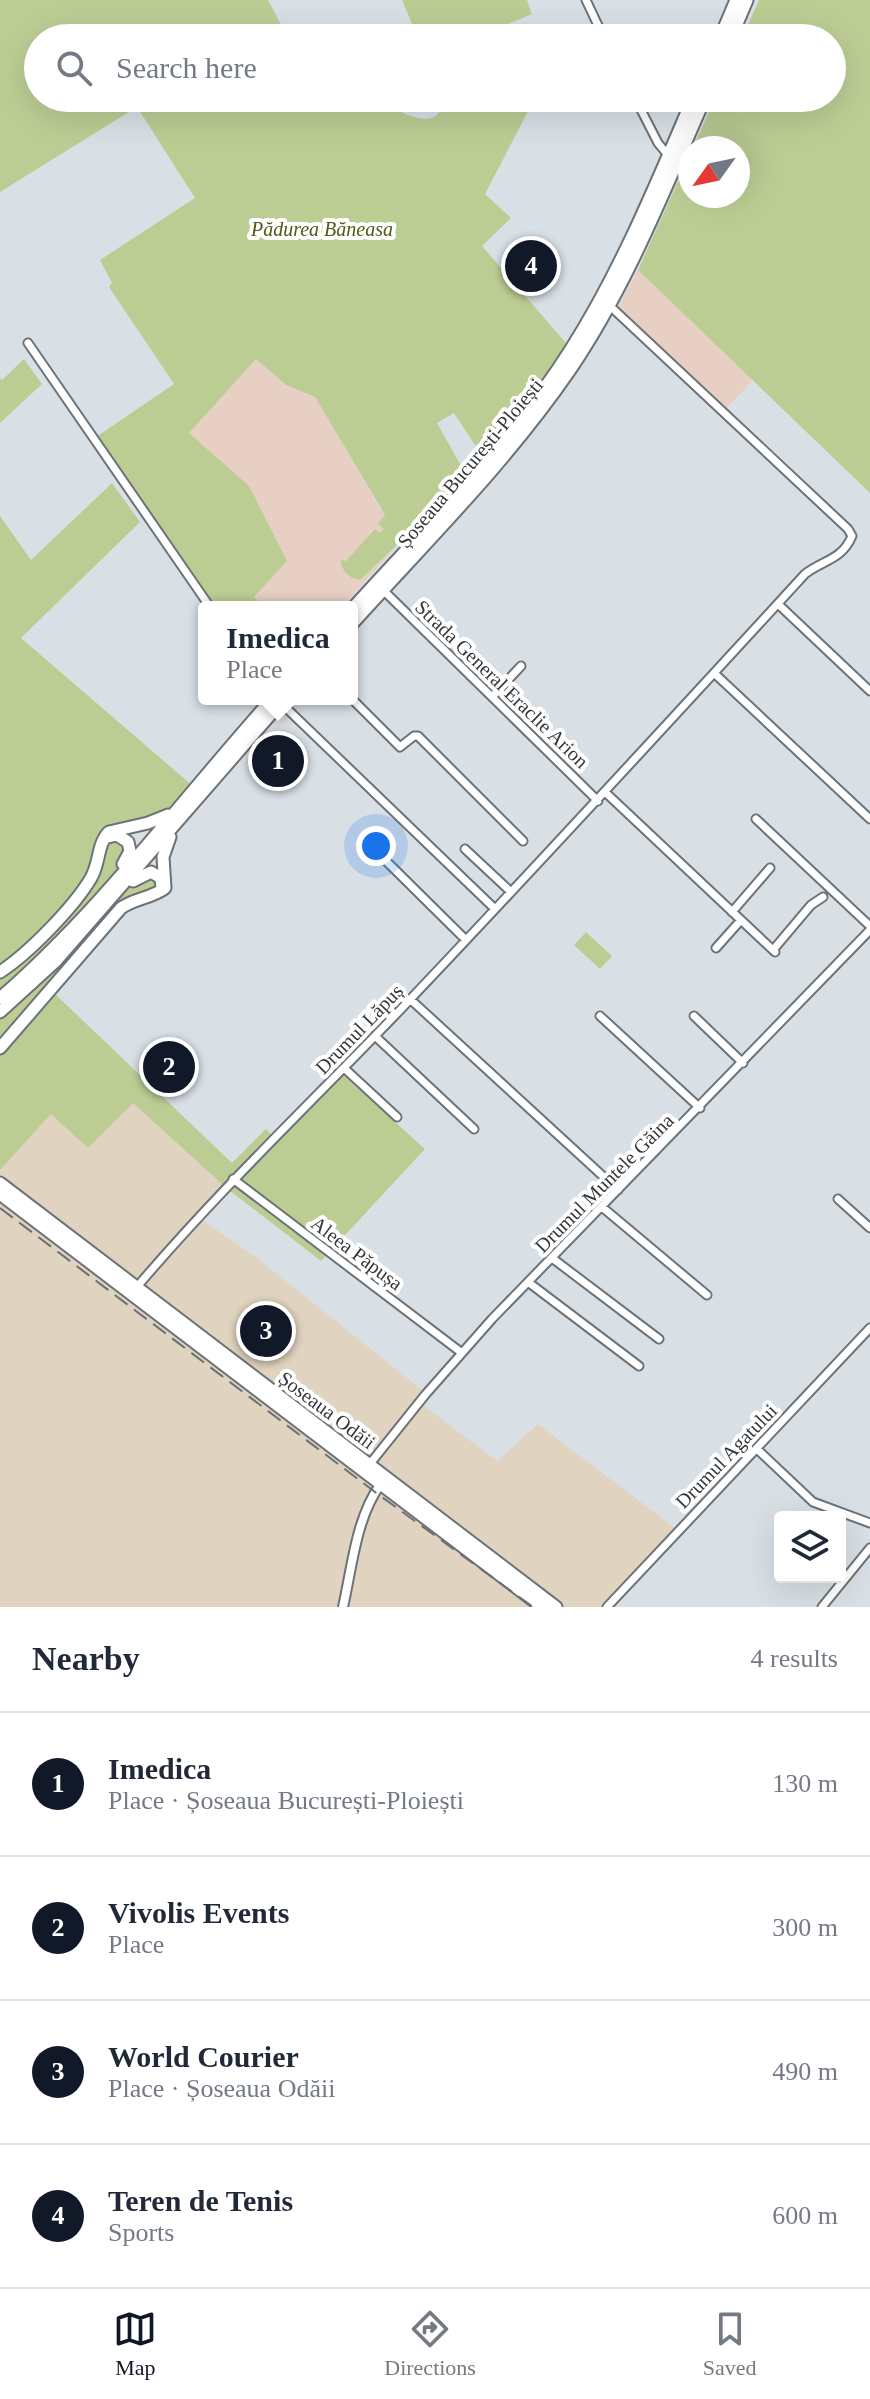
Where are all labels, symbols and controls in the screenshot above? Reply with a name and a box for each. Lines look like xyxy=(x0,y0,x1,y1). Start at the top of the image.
search box xyxy=(24,24,846,112)
icon: search xyxy=(52,46,96,90)
text: Search here xyxy=(116,51,257,84)
north arrow xyxy=(678,136,750,208)
park label: Pădurea Băneasa xyxy=(250,218,393,240)
pin: 4 xyxy=(505,236,557,296)
street label: Șoseaua București-Ploiești xyxy=(393,374,548,553)
street label: Strada General Eraclie Arion xyxy=(411,596,593,772)
popup xyxy=(198,601,358,705)
text: Imedica xyxy=(226,621,330,654)
text: Place xyxy=(226,655,283,684)
pin: 1 xyxy=(252,731,304,791)
your location xyxy=(356,826,396,866)
street label: Drumul Lăpuș xyxy=(311,979,408,1079)
pin: 2 xyxy=(143,1037,195,1097)
street label: Drumul Muntele Găina xyxy=(530,1109,678,1257)
street label: Aleea Păpușa xyxy=(307,1212,407,1295)
pin: 3 xyxy=(240,1301,292,1361)
street label: Șoseaua Odăii xyxy=(274,1367,380,1454)
street label: Drumul Agatului xyxy=(671,1399,782,1513)
map controls xyxy=(774,1511,846,1583)
button: layers xyxy=(774,1511,846,1583)
text: Nearby xyxy=(32,1640,140,1677)
text: 4 results xyxy=(751,1644,838,1673)
text: Imedica xyxy=(108,1752,211,1785)
text: 1 xyxy=(52,1769,65,1798)
text: 130 m xyxy=(772,1769,838,1798)
text: Place · Șoseaua București-Ploiești xyxy=(108,1786,464,1815)
text: Vivolis Events xyxy=(108,1896,289,1929)
text: 2 xyxy=(52,1913,65,1942)
text: 300 m xyxy=(772,1913,838,1942)
text: Place xyxy=(108,1930,164,1959)
text: World Courier xyxy=(108,2040,299,2073)
text: 3 xyxy=(52,2057,65,2086)
text: 490 m xyxy=(772,2057,838,2086)
text: Place · Șoseaua Odăii xyxy=(108,2074,335,2103)
text: Teren de Tenis xyxy=(108,2184,293,2217)
text: 4 xyxy=(52,2201,65,2230)
text: 600 m xyxy=(772,2201,838,2230)
text: Sports xyxy=(108,2218,174,2247)
tab: Map xyxy=(113,2307,157,2381)
tab: Directions xyxy=(384,2307,476,2381)
tab: Saved xyxy=(703,2307,757,2381)

